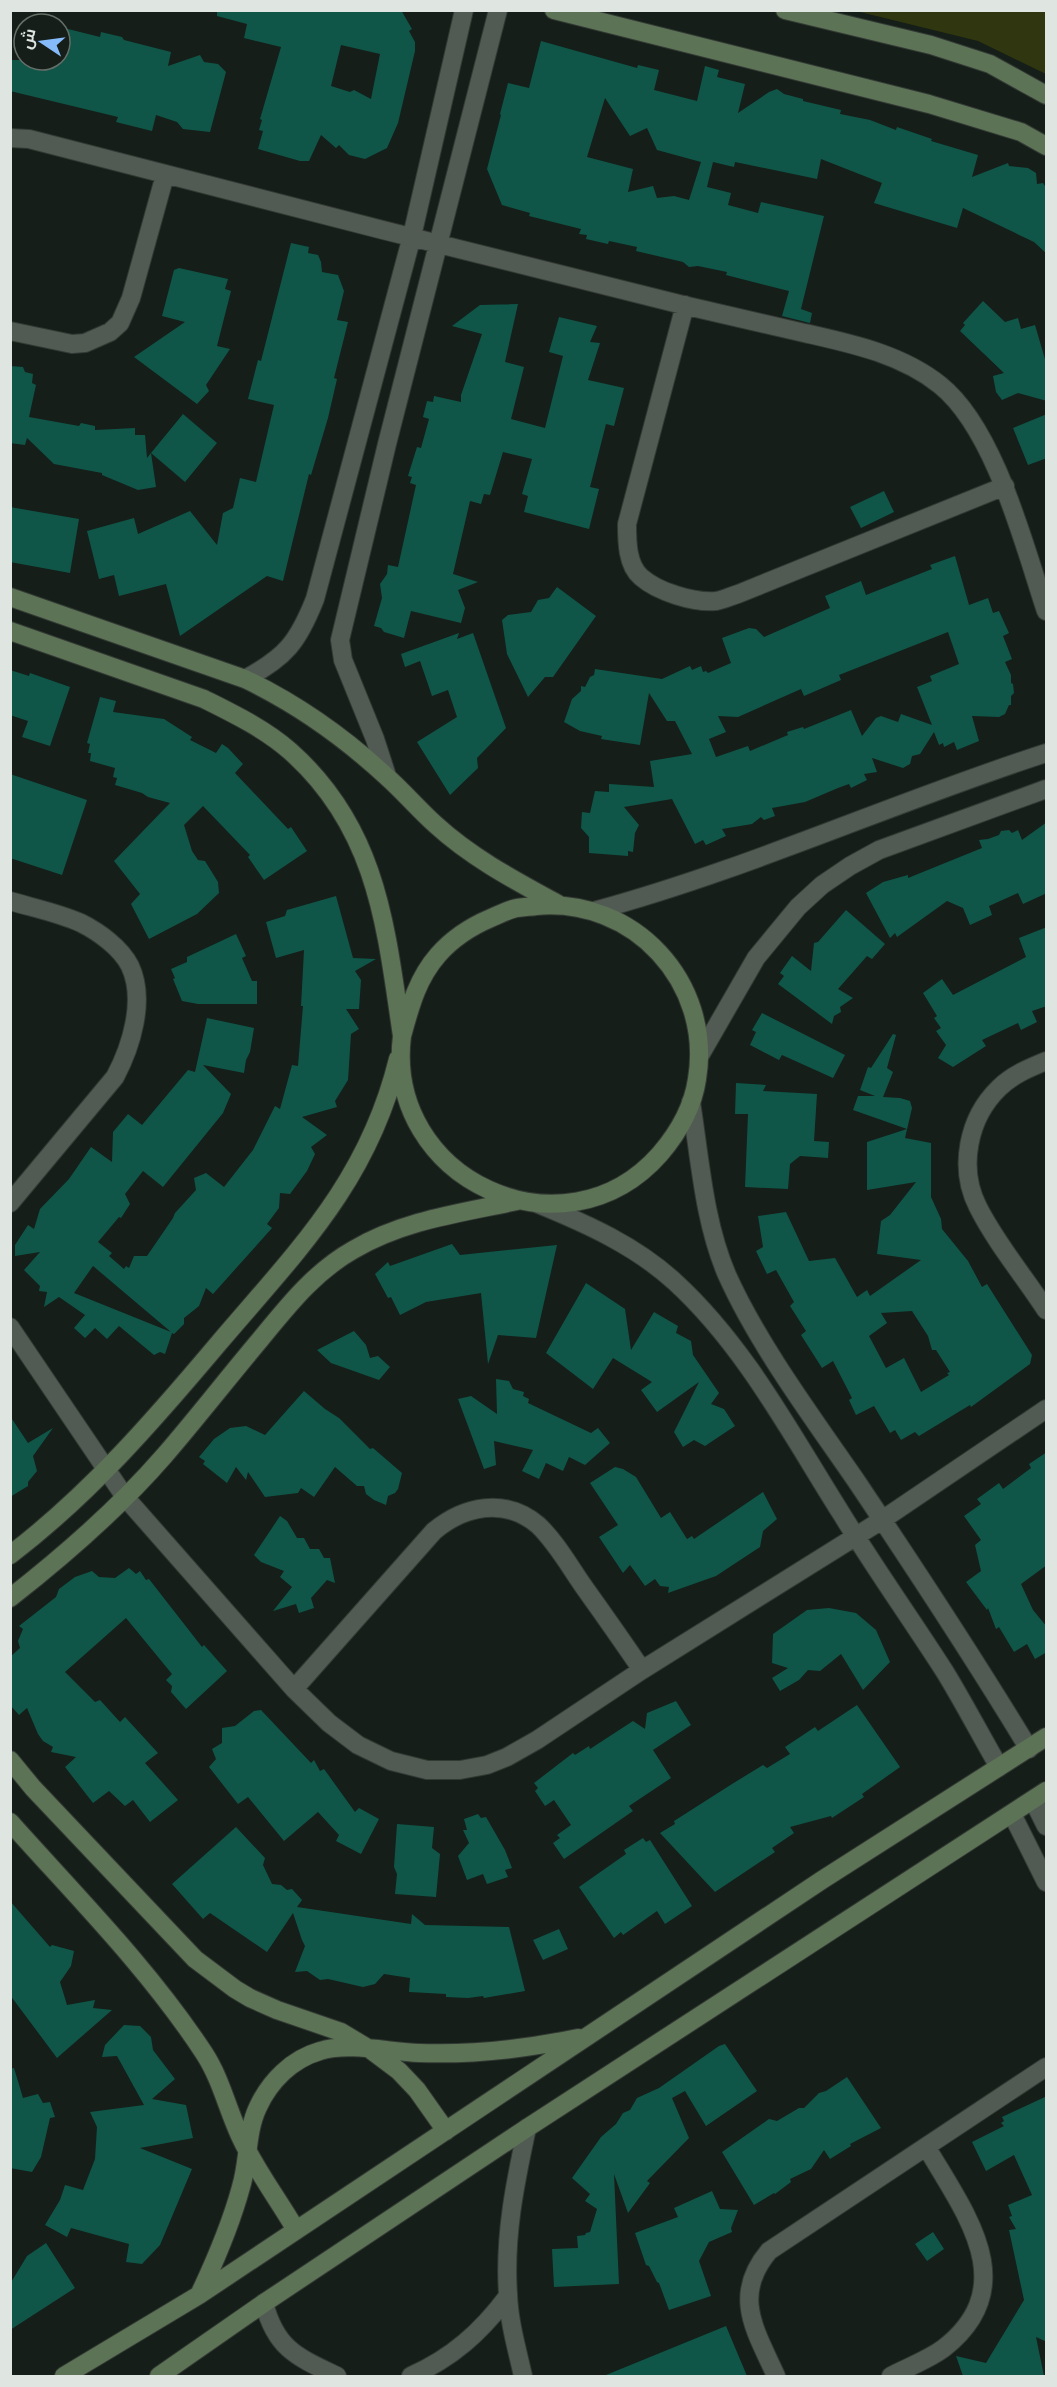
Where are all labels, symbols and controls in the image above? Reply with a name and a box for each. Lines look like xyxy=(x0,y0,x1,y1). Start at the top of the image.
north arrow xyxy=(12,12,72,72)
text: ش xyxy=(15,26,39,51)

